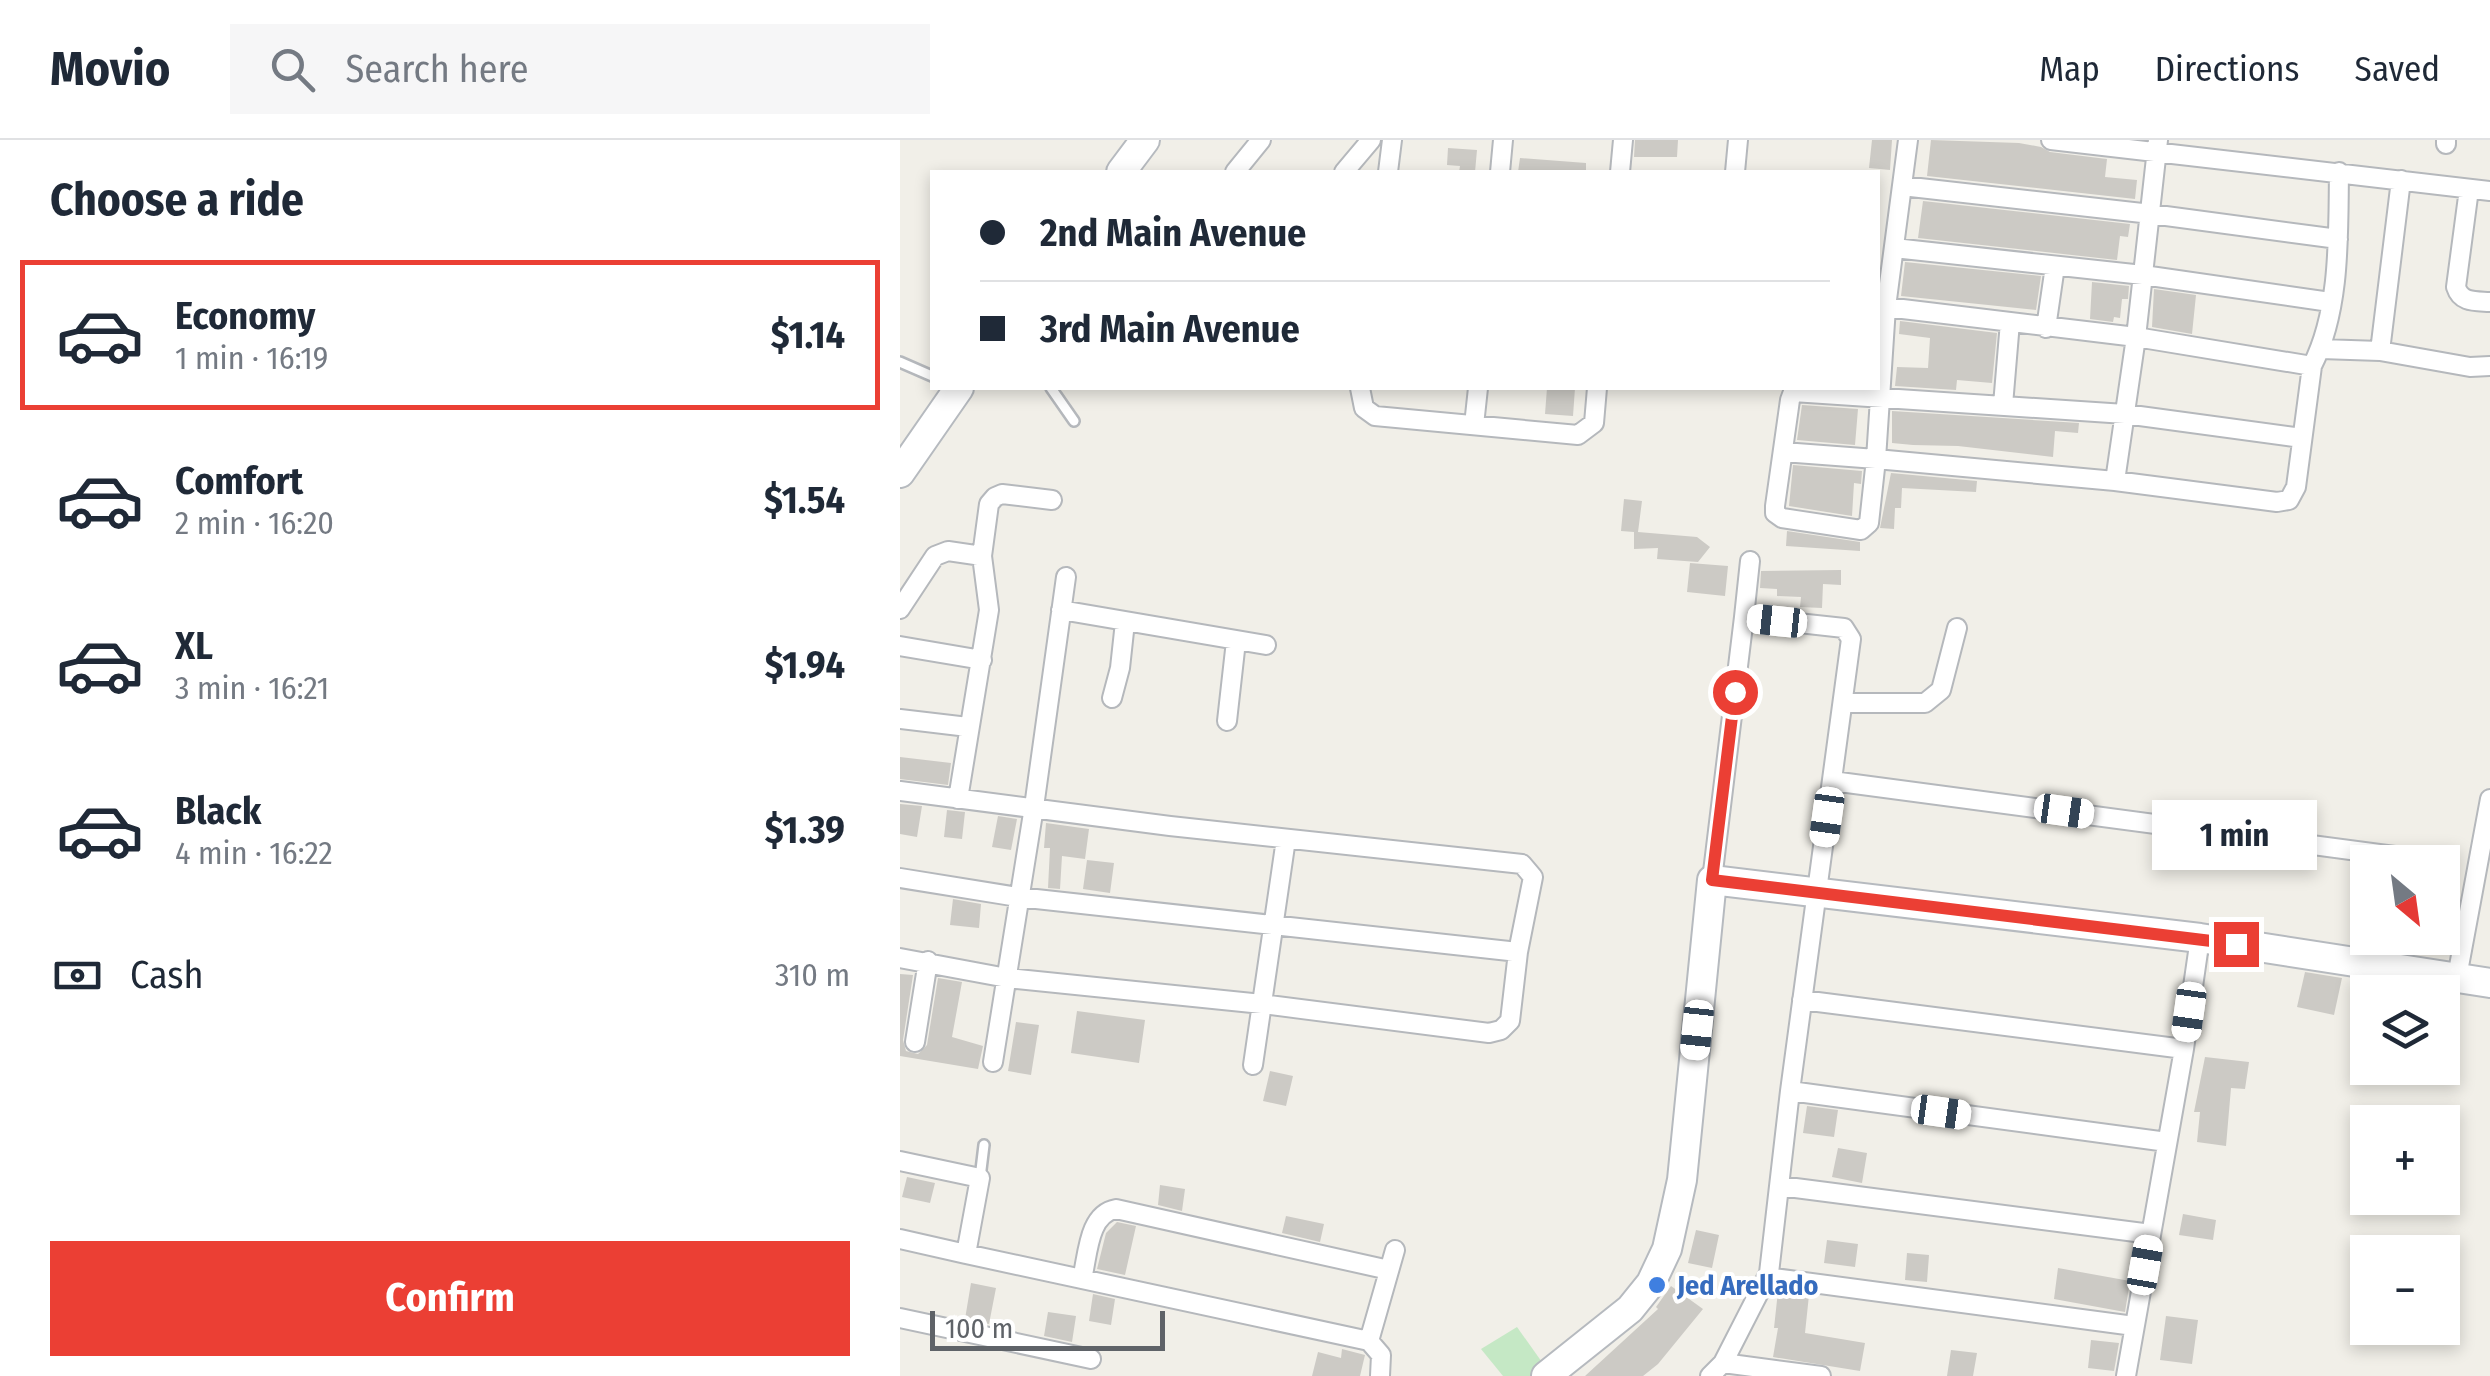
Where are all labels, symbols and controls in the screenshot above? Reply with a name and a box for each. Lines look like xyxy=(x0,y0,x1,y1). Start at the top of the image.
search box xyxy=(230,24,930,114)
text: Movio xyxy=(50,40,170,98)
icon: search xyxy=(265,42,320,97)
text: Search here xyxy=(345,46,529,92)
text: Map xyxy=(2039,48,2100,90)
text: Directions xyxy=(2155,48,2300,90)
text: Saved xyxy=(2355,48,2440,90)
text: Choose a ride xyxy=(50,173,304,227)
text: 2nd Main Avenue xyxy=(1040,210,1306,256)
icon: car xyxy=(55,290,145,380)
text: Economy xyxy=(175,293,315,339)
text: 3rd Main Avenue xyxy=(1040,306,1300,352)
text: $1.14 xyxy=(771,312,845,358)
text: 1 min · 16:19 xyxy=(175,339,328,377)
icon: car xyxy=(55,455,145,545)
text: Comfort xyxy=(175,458,303,504)
text: $1.54 xyxy=(764,477,845,523)
text: 2 min · 16:20 xyxy=(175,504,334,542)
car xyxy=(1746,603,1808,639)
icon: car xyxy=(55,620,145,710)
text: XL xyxy=(175,623,213,669)
text: $1.94 xyxy=(765,642,845,688)
text: 3 min · 16:21 xyxy=(175,669,329,707)
route start xyxy=(1713,670,1758,715)
icon: car xyxy=(55,785,145,875)
car xyxy=(1808,785,1846,849)
text: Black xyxy=(175,788,261,834)
car xyxy=(2032,792,2096,830)
callout: 1 min xyxy=(2154,799,2318,869)
text: $1.39 xyxy=(765,807,845,853)
text: 1 min xyxy=(2200,816,2269,854)
text: 4 min · 16:22 xyxy=(175,834,333,872)
north arrow xyxy=(2350,845,2460,955)
map controls xyxy=(2350,845,2460,1345)
route end xyxy=(2214,922,2259,967)
icon: cash xyxy=(50,948,105,1003)
text: Cash xyxy=(130,952,204,998)
text: 310 m xyxy=(775,956,850,994)
button: layers xyxy=(2350,975,2460,1085)
car xyxy=(2170,980,2208,1044)
car xyxy=(1679,999,1715,1061)
car xyxy=(1909,1093,1973,1131)
button: + xyxy=(2350,1105,2460,1215)
car xyxy=(2125,1233,2165,1297)
button: − xyxy=(2350,1235,2460,1345)
button: Confirm xyxy=(50,1241,850,1356)
place label: Jed Arellado xyxy=(1676,1269,1819,1302)
marker: Jed Arellado xyxy=(1646,1274,1668,1296)
scale bar xyxy=(930,1306,1165,1350)
text: 100 m xyxy=(945,1312,1013,1345)

